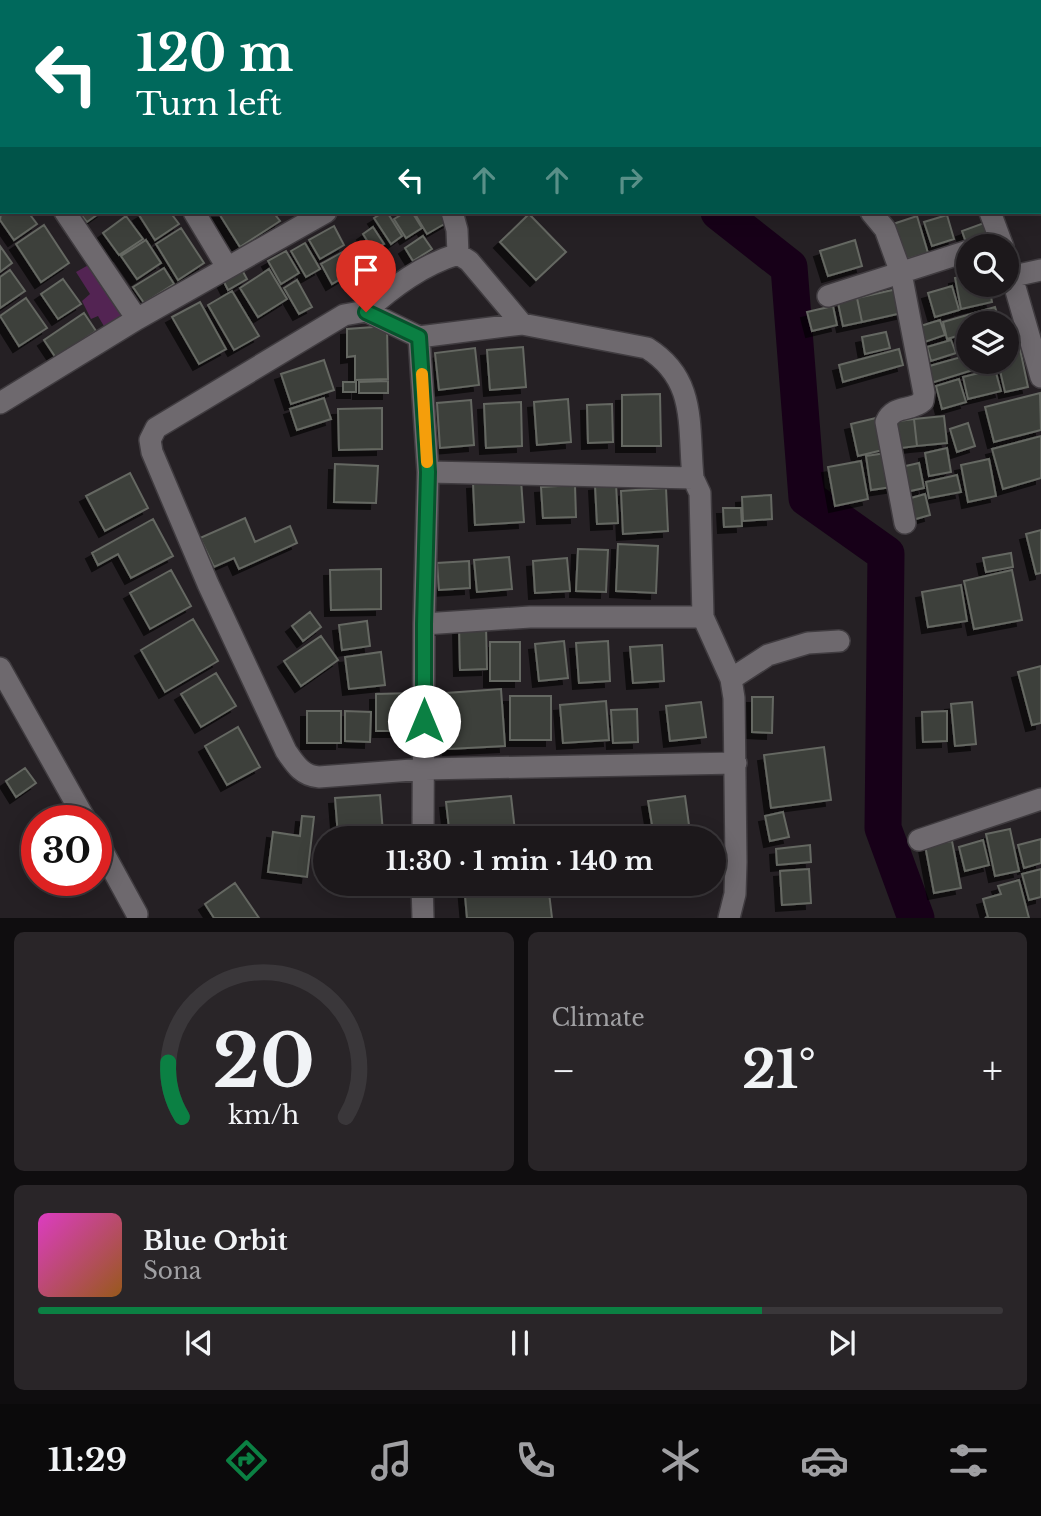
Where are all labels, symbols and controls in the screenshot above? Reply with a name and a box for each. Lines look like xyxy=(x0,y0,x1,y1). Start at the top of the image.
text: 120 m xyxy=(136,23,294,84)
icon: left xyxy=(21,28,112,119)
text: Turn left xyxy=(136,84,282,124)
icon: left xyxy=(392,161,430,199)
icon: ahead xyxy=(465,161,503,199)
icon: ahead xyxy=(538,161,576,199)
icon: right xyxy=(611,161,649,199)
map controls xyxy=(956,234,1019,374)
button: search xyxy=(956,234,1019,297)
pin xyxy=(336,240,396,312)
icon: arrive xyxy=(347,251,385,289)
button: layers xyxy=(956,311,1019,374)
position arrow xyxy=(387,684,461,758)
speed limit sign: 30 xyxy=(21,805,112,896)
text: 11:30 · 1 min · 140 m xyxy=(386,845,653,877)
text: Climate xyxy=(552,1004,645,1032)
text: 20 xyxy=(213,1017,315,1108)
text: 21° xyxy=(742,1038,816,1102)
text: − xyxy=(552,1047,576,1094)
text: + xyxy=(982,1047,1003,1094)
text: km/h xyxy=(228,1100,299,1131)
text: Blue Orbit xyxy=(143,1225,288,1257)
text: Sona xyxy=(143,1257,201,1285)
icon: previous xyxy=(180,1324,218,1362)
icon: pause xyxy=(501,1324,539,1362)
icon: next xyxy=(823,1324,861,1362)
icon: directions xyxy=(222,1436,271,1485)
icon: music xyxy=(367,1436,416,1485)
icon: phone xyxy=(511,1436,560,1485)
icon: climate xyxy=(656,1436,705,1485)
icon: car xyxy=(800,1436,849,1485)
icon: filters xyxy=(944,1436,993,1485)
text: 11:29 xyxy=(48,1440,127,1480)

